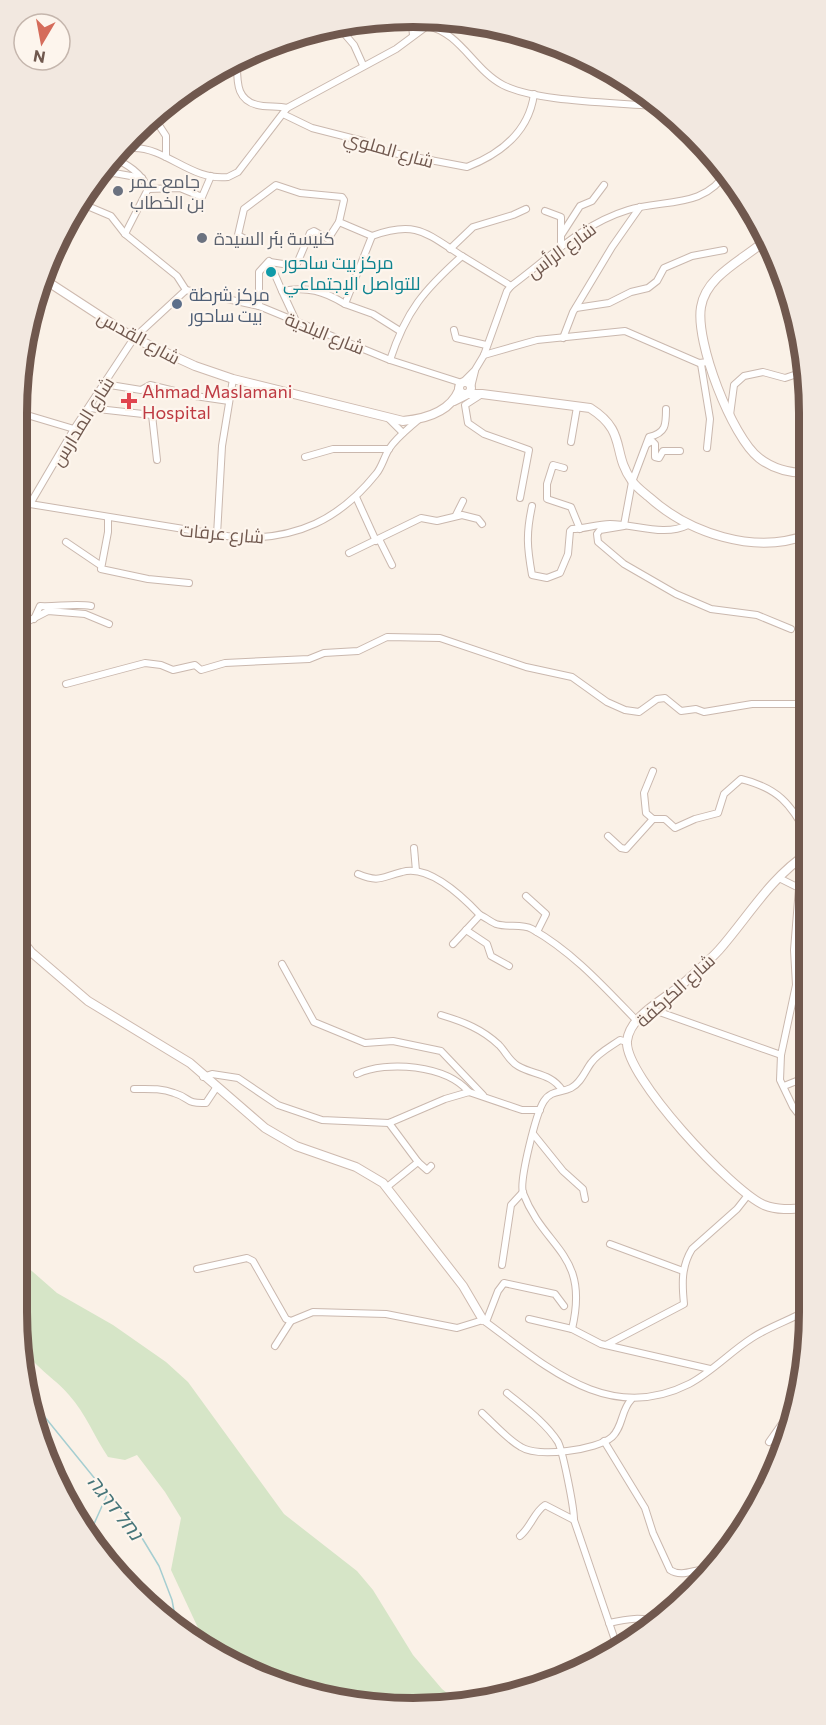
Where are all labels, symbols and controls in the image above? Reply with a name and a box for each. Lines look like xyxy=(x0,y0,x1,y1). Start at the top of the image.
north arrow xyxy=(12,12,72,72)
text: N xyxy=(32,47,47,68)
street label: شارع الملوي xyxy=(340,126,436,176)
place label: جامع عمر بن الخطاب xyxy=(129,170,205,214)
marker: جامع عمر بن الخطاب xyxy=(111,184,125,198)
street label: شارع الرأس xyxy=(522,218,601,284)
place label: كنيسة بئر السيدة xyxy=(214,227,335,250)
marker: كنيسة بئر السيدة xyxy=(195,231,209,245)
place label: مركز بيت ساحور للتواصل الإجتماعي xyxy=(282,251,421,298)
marker: مركز بيت ساحور للتواصل الإجتماعي xyxy=(264,265,278,279)
place label: مركز شرطة بيت ساحور xyxy=(188,283,270,327)
marker: مركز شرطة بيت ساحور xyxy=(170,297,184,311)
street label: شارع القدس xyxy=(93,305,184,370)
street label: شارع البلدية xyxy=(281,307,368,361)
street label: شارع المدارس xyxy=(46,372,120,471)
place label: Ahmad Maslamani Hospital xyxy=(142,380,292,423)
marker: Ahmad Maslamani Hospital xyxy=(120,392,138,410)
street label: شارع عرفات xyxy=(179,518,265,550)
street label: شارع الكركفة xyxy=(631,949,720,1033)
water label: נחל דרגה xyxy=(83,1470,150,1545)

